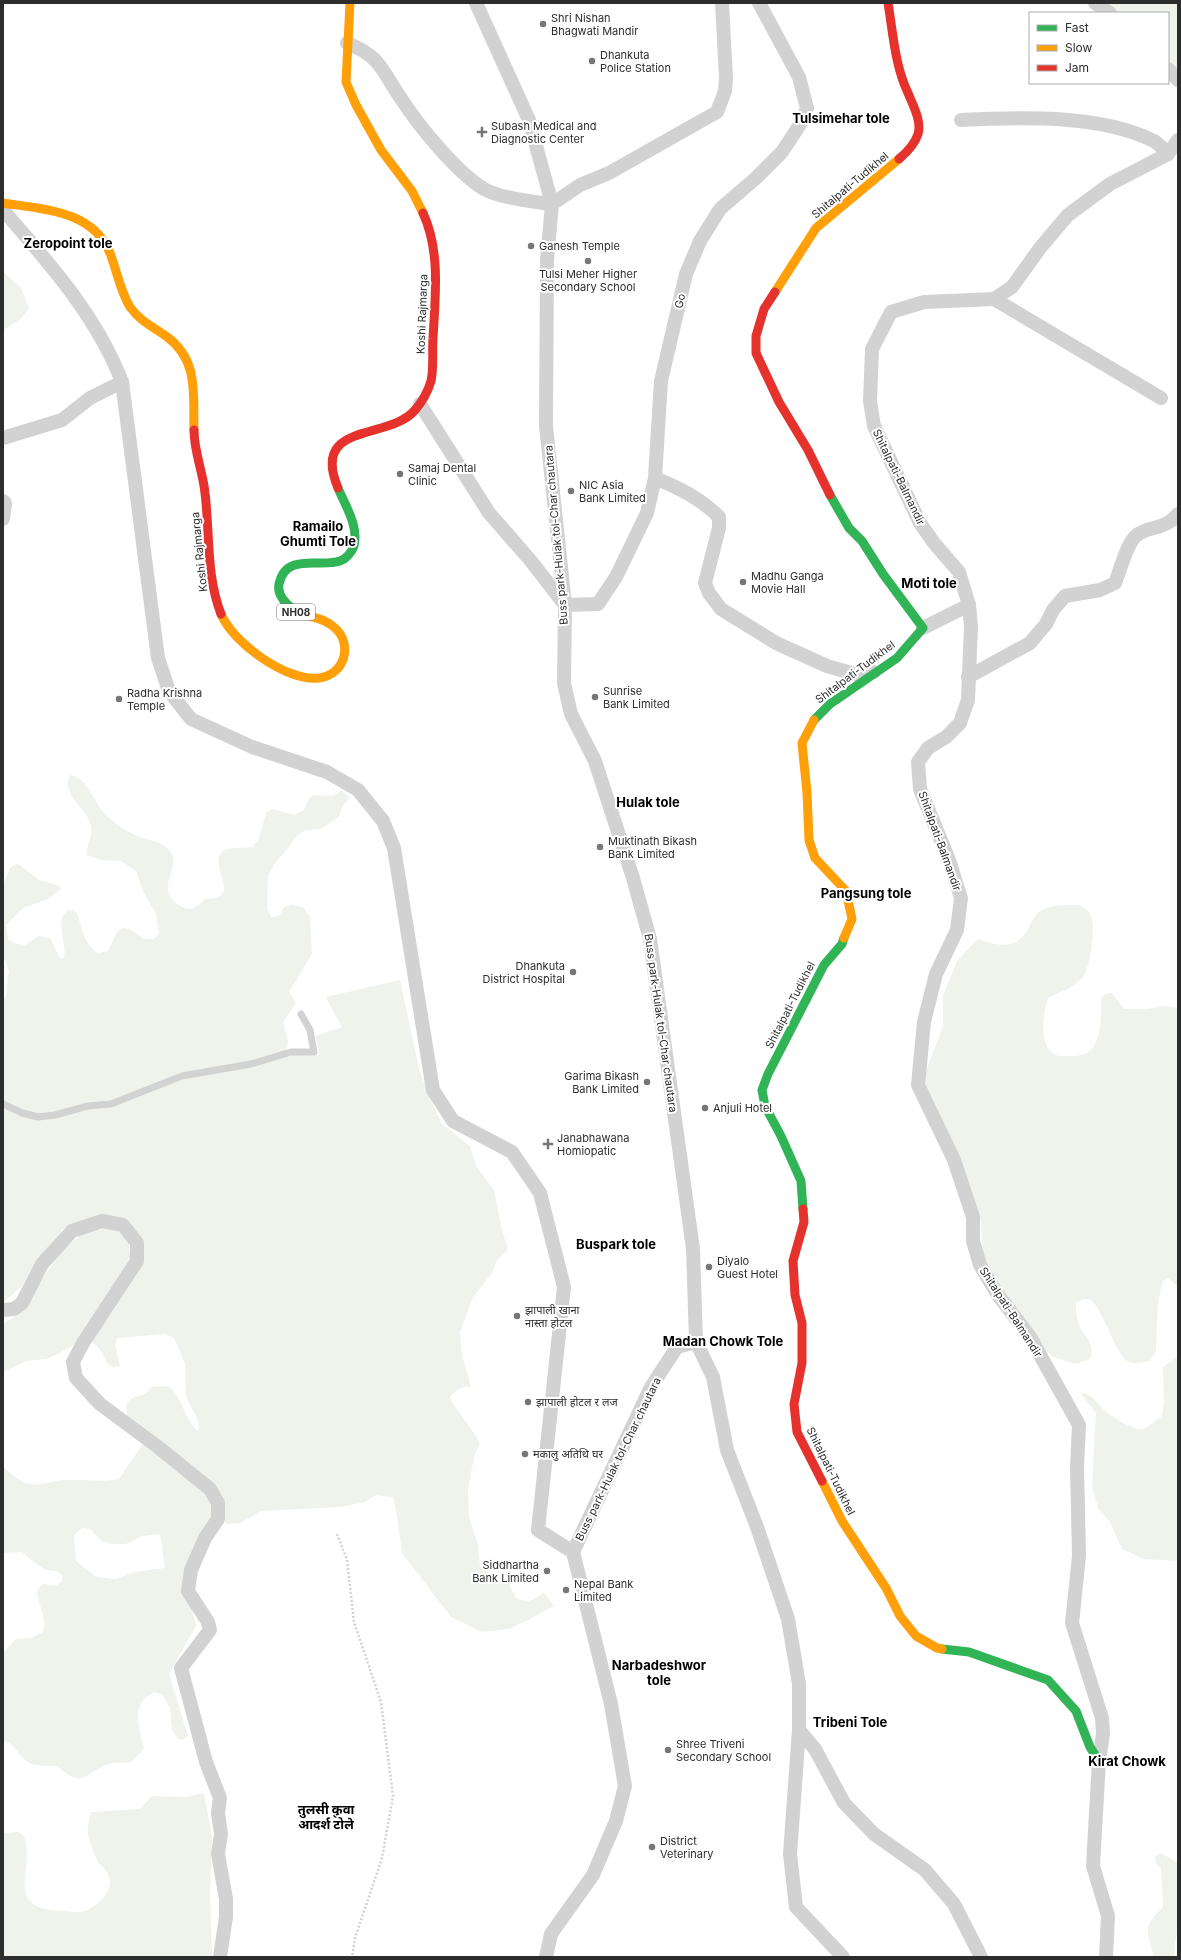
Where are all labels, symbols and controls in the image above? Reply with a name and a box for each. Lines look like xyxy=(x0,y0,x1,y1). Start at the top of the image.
place label: Shri Nishan Bhagwati Mandir xyxy=(551,11,638,38)
legend xyxy=(1029,12,1169,84)
marker: Shri Nishan Bhagwati Mandir xyxy=(538,19,548,29)
text: Fast xyxy=(1065,20,1089,35)
text: Slow xyxy=(1065,40,1093,55)
place label: Dhankuta Police Station xyxy=(600,48,671,75)
marker: Dhankuta Police Station xyxy=(587,56,597,66)
text: Jam xyxy=(1065,60,1089,75)
district label: Tulsimehar tole xyxy=(792,110,890,126)
place label: Subash Medical and Diagnostic Center xyxy=(491,119,596,146)
marker: Subash Medical and Diagnostic Center xyxy=(476,126,488,138)
street label: Shitalpati-Tudikhel xyxy=(809,149,891,221)
district label: Zeropoint tole xyxy=(24,235,113,251)
place label: Ganesh Temple xyxy=(539,239,620,253)
marker: Ganesh Temple xyxy=(526,241,536,251)
marker: Tulsi Meher Higher Secondary School xyxy=(583,256,593,266)
place label: Tulsi Meher Higher Secondary School xyxy=(539,267,637,294)
street label: Koshi Rajmarga xyxy=(414,274,430,354)
street label: Go xyxy=(672,292,688,310)
street label: Shitalpati-Balmandir xyxy=(870,427,928,527)
street label: Buss park-Hulak tol-Char chautara xyxy=(541,445,571,625)
place label: Samaj Dental Clinic xyxy=(408,461,476,488)
marker: Samaj Dental Clinic xyxy=(395,469,405,479)
place label: NIC Asia Bank Limited xyxy=(579,478,646,505)
marker: NIC Asia Bank Limited xyxy=(566,486,576,496)
street label: Koshi Rajmarga xyxy=(188,511,210,593)
district label: Ramailo Ghumti Tole xyxy=(280,518,356,549)
place label: Madhu Ganga Movie Hall xyxy=(751,569,824,596)
district label: Moti tole xyxy=(901,575,957,591)
marker: Madhu Ganga Movie Hall xyxy=(738,577,748,587)
road number: NH08 xyxy=(277,604,315,620)
street label: Shitalpati-Tudikhel xyxy=(812,638,898,706)
place label: Sunrise Bank Limited xyxy=(603,684,670,711)
place label: Radha Krishna Temple xyxy=(127,686,202,713)
marker: Sunrise Bank Limited xyxy=(590,692,600,702)
marker: Radha Krishna Temple xyxy=(114,694,124,704)
street label: Shitalpati-Balmandir xyxy=(915,789,965,893)
district label: Hulak tole xyxy=(616,794,680,810)
place label: Muktinath Bikash Bank Limited xyxy=(608,834,697,861)
marker: Muktinath Bikash Bank Limited xyxy=(595,842,605,852)
district label: Pangsung tole xyxy=(821,885,912,901)
street label: Buss park-Hulak tol-Char chautara xyxy=(642,933,680,1113)
place label: Dhankuta District Hospital xyxy=(483,959,565,986)
street label: Shitalpati-Tudikhel xyxy=(762,959,818,1051)
marker: Dhankuta District Hospital xyxy=(568,967,578,977)
place label: Garima Bikash Bank Limited xyxy=(564,1069,639,1096)
marker: Garima Bikash Bank Limited xyxy=(642,1077,652,1087)
place label: Anjuli Hotel xyxy=(713,1101,772,1115)
marker: Anjuli Hotel xyxy=(700,1103,710,1113)
place label: Janabhawana Homiopatic xyxy=(557,1131,629,1158)
marker: Janabhawana Homiopatic xyxy=(542,1138,554,1150)
district label: Buspark tole xyxy=(576,1236,656,1252)
place label: Diyalo Guest Hotel xyxy=(717,1254,778,1281)
marker: Diyalo Guest Hotel xyxy=(704,1262,714,1272)
street label: Shitalpati-Balmandir xyxy=(977,1264,1045,1360)
place label: झापाली खाना नास्ता होटल xyxy=(525,1303,580,1330)
marker: झापाली खाना नास्ता होटल xyxy=(512,1311,522,1321)
district label: Madan Chowk Tole xyxy=(663,1333,784,1349)
street label: Buss park-Hulak tol-Char chautara xyxy=(572,1375,664,1543)
place label: झापाली होटल र लज xyxy=(536,1395,618,1409)
marker: झापाली होटल र लज xyxy=(523,1397,533,1407)
street label: Shitalpati-Tudikhel xyxy=(804,1425,858,1517)
place label: मकालु अतिथि घर xyxy=(533,1447,603,1461)
marker: मकालु अतिथि घर xyxy=(520,1449,530,1459)
place label: Siddhartha Bank Limited xyxy=(472,1558,539,1585)
marker: Siddhartha Bank Limited xyxy=(542,1566,552,1576)
place label: Nepal Bank Limited xyxy=(574,1577,633,1604)
marker: Nepal Bank Limited xyxy=(561,1585,571,1595)
district label: Narbadeshwor tole xyxy=(612,1657,707,1688)
district label: Tribeni Tole xyxy=(813,1714,887,1730)
place label: Shree Triveni Secondary School xyxy=(676,1737,771,1764)
marker: Shree Triveni Secondary School xyxy=(663,1745,673,1755)
district label: Kirat Chowk xyxy=(1088,1753,1166,1769)
district label: तुलसी कुवा आदर्श टोले xyxy=(298,1801,355,1832)
place label: District Veterinary xyxy=(660,1834,714,1861)
marker: District Veterinary xyxy=(647,1842,657,1852)

